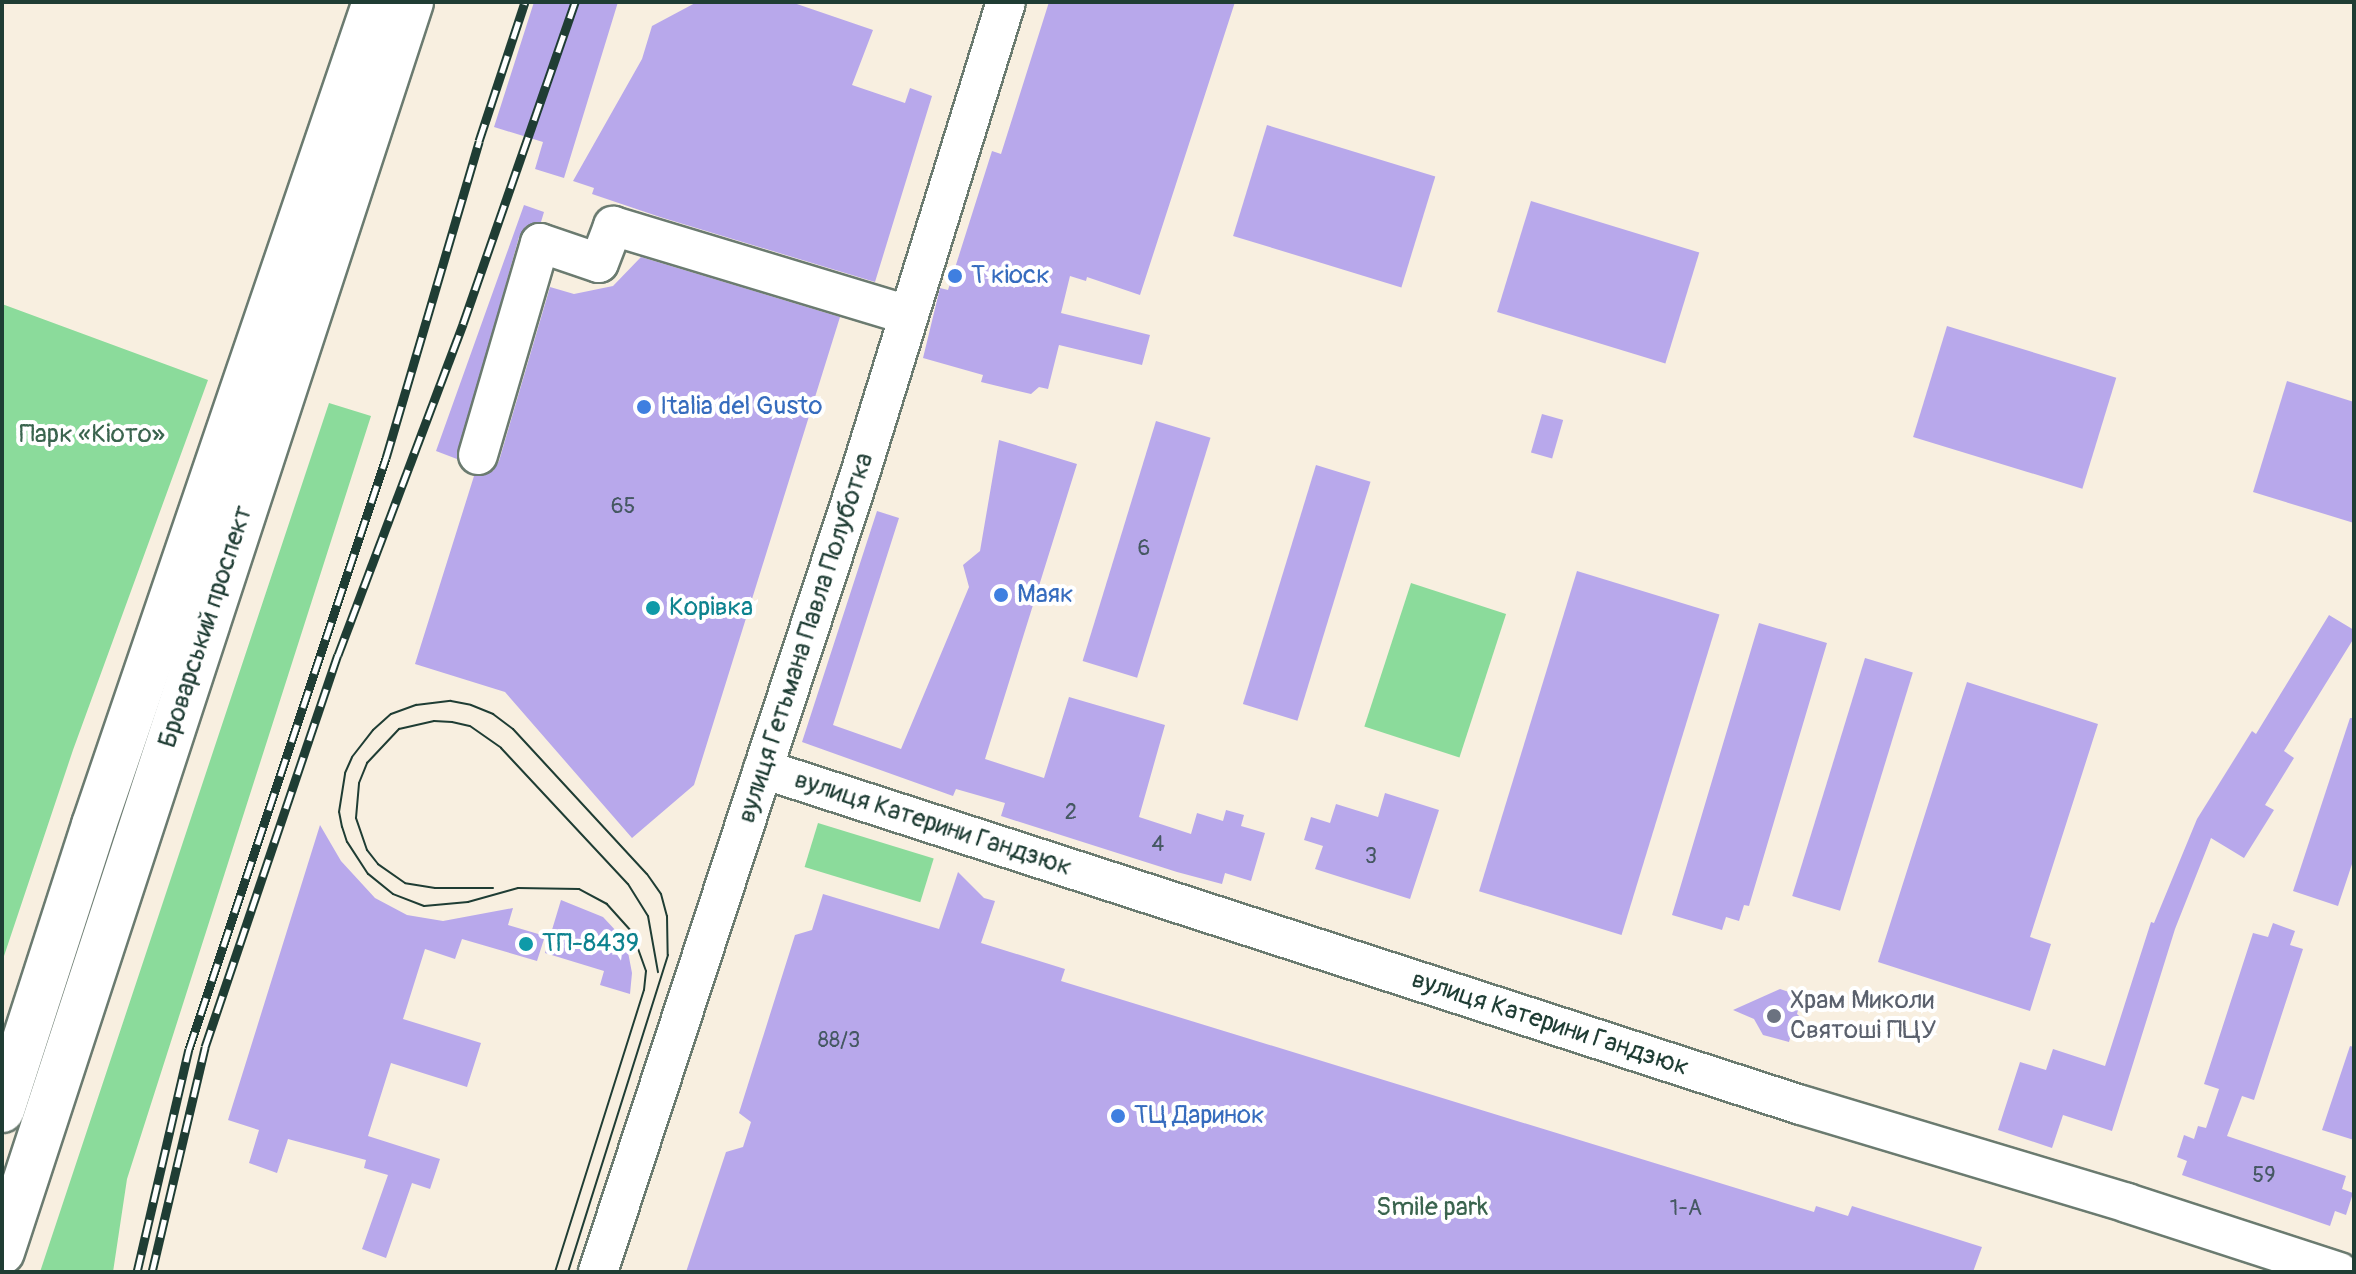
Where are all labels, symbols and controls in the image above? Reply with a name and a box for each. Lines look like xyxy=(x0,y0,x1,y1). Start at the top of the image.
place label: Т кіоск xyxy=(971,260,1050,292)
marker: Т кіоск xyxy=(946,267,964,285)
place label: Italia del Gusto xyxy=(660,391,822,423)
marker: Italia del Gusto xyxy=(635,398,653,416)
park label: Парк «Кіото» xyxy=(19,419,165,451)
street label: вулиця Гетьмана Павла Полуботка xyxy=(731,449,881,827)
house number: 65 xyxy=(611,494,635,520)
street label: Броварський проспект xyxy=(152,502,260,752)
house number: 6 xyxy=(1138,536,1150,562)
place label: Маяк xyxy=(1017,579,1073,611)
marker: Маяк xyxy=(992,586,1010,604)
place label: Корівка xyxy=(669,592,753,624)
marker: Корівка xyxy=(644,599,662,617)
street label: вулиця Катерини Гандзюк xyxy=(790,764,1076,884)
house number: 2 xyxy=(1065,800,1077,826)
house number: 4 xyxy=(1152,832,1164,858)
house number: 3 xyxy=(1365,844,1377,870)
place label: ТП-8439 xyxy=(542,928,639,960)
marker: ТП-8439 xyxy=(517,935,535,953)
street label: вулиця Катерини Гандзюк xyxy=(1407,964,1693,1084)
place label: Храм Миколи Святоші ПЦУ xyxy=(1790,985,1936,1046)
marker: Храм Миколи Святоші ПЦУ xyxy=(1765,1007,1783,1025)
house number: 88/3 xyxy=(818,1028,860,1054)
place label: ТЦ Даринок xyxy=(1134,1100,1264,1132)
marker: ТЦ Даринок xyxy=(1109,1107,1127,1125)
house number: 59 xyxy=(2252,1163,2276,1189)
park label: Smile park xyxy=(1376,1192,1488,1224)
house number: 1-А xyxy=(1670,1196,1702,1222)

